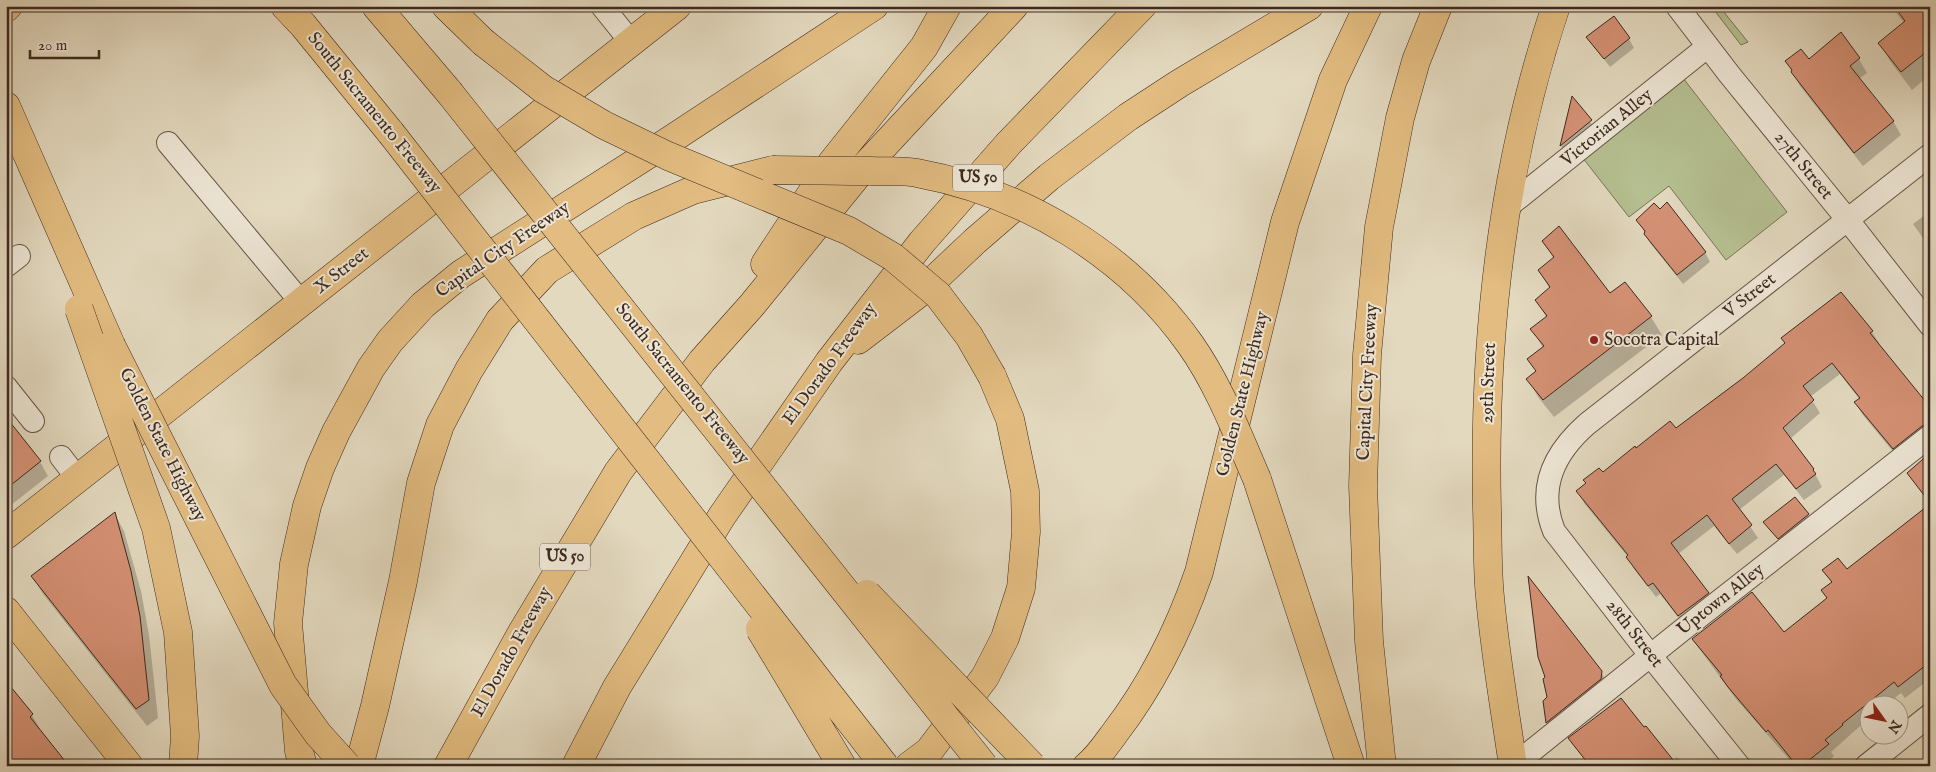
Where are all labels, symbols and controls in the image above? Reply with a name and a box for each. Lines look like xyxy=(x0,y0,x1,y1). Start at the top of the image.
scale bar xyxy=(30,28,99,60)
street label: South Sacramento Freeway xyxy=(302,28,446,198)
text: 20 m xyxy=(38,36,68,55)
street label: Victorian Alley xyxy=(1556,84,1658,173)
street label: 27th Street xyxy=(1769,127,1837,205)
road number: US 50 xyxy=(953,164,1003,192)
street label: Capital City Freeway xyxy=(431,196,575,303)
street label: X Street xyxy=(310,242,374,300)
street label: V Street xyxy=(1718,268,1781,324)
street label: El Dorado Freeway xyxy=(778,298,882,430)
street label: South Sacramento Freeway xyxy=(610,299,754,469)
street label: Capital City Freeway xyxy=(1352,303,1384,461)
street label: Golden State Highway xyxy=(1211,309,1275,479)
place label: Socotra Capital xyxy=(1604,329,1719,352)
marker: Socotra Capital xyxy=(1588,334,1600,346)
street label: 29th Street xyxy=(1476,342,1502,424)
street label: Golden State Highway xyxy=(113,364,211,526)
road number: US 50 xyxy=(540,544,590,570)
street label: Uptown Alley xyxy=(1673,559,1769,641)
street label: El Dorado Freeway xyxy=(467,583,557,721)
street label: 28th Street xyxy=(1600,595,1668,673)
north arrow xyxy=(1858,694,1908,744)
text: N xyxy=(1883,716,1905,737)

